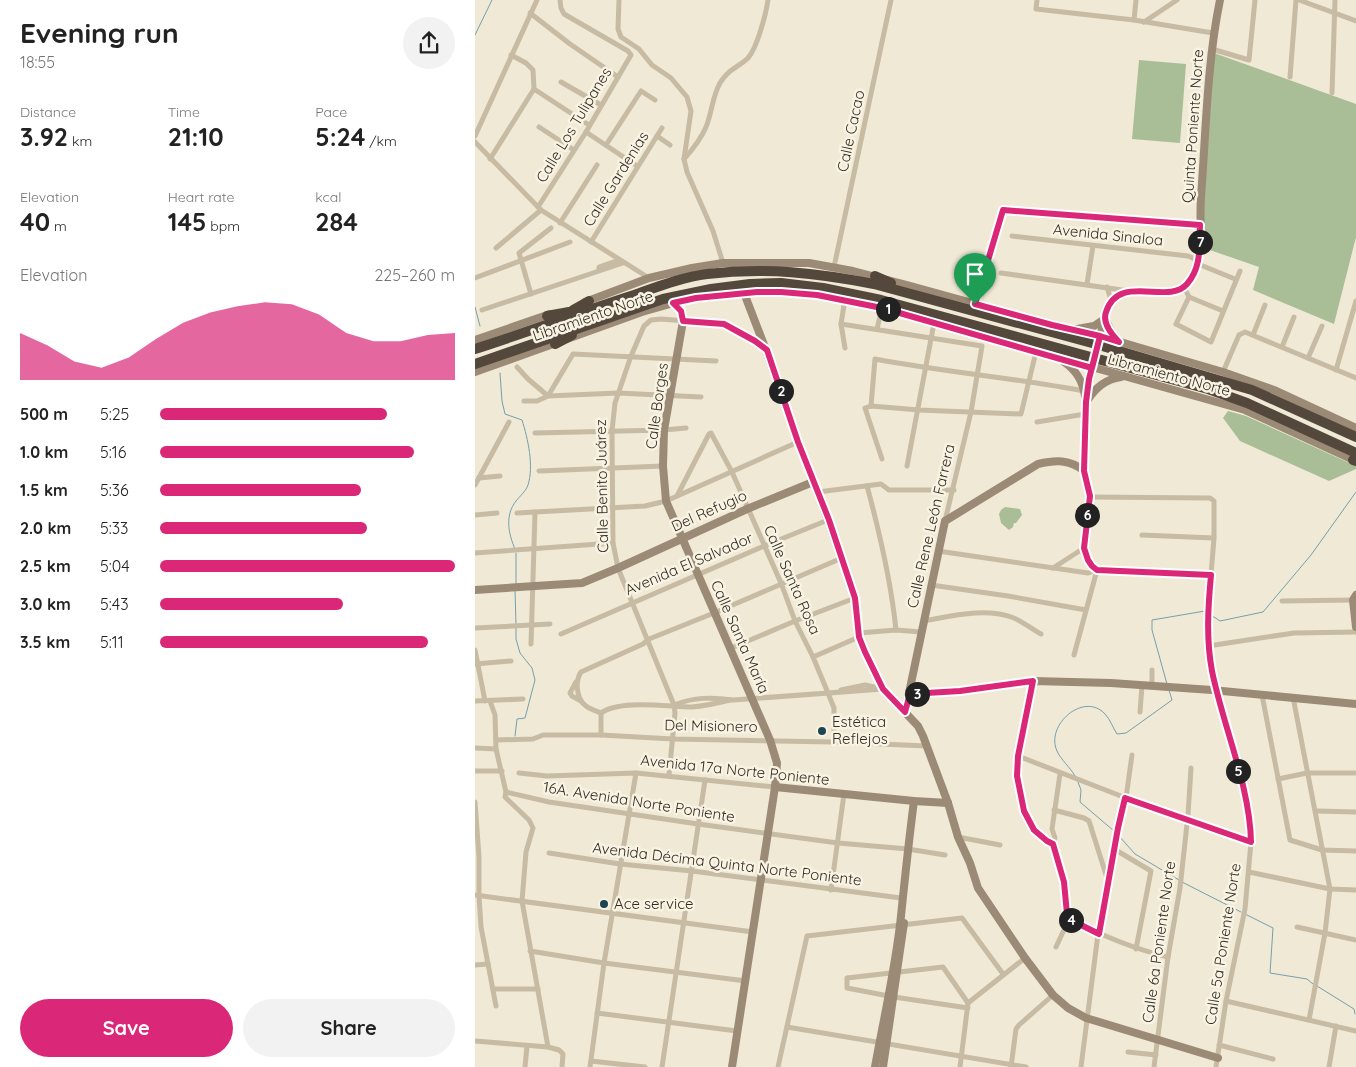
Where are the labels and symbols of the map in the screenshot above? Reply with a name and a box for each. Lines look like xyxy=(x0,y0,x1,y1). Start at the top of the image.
street label: Quinta Poniente Norte xyxy=(1178,48,1207,203)
street label: Calle Los Tulipanes xyxy=(532,64,616,186)
street label: Calle Cacao xyxy=(833,88,868,173)
street label: Calle Gardenias xyxy=(579,128,653,230)
street label: Avenida Sinaloa xyxy=(1052,219,1164,250)
pin: 7 xyxy=(1187,230,1213,254)
pin xyxy=(954,253,996,304)
street label: Libramiento Norte xyxy=(530,286,656,345)
pin: 1 xyxy=(875,296,901,322)
street label: Libramiento Norte xyxy=(1106,349,1233,400)
street label: Calle Borges xyxy=(641,361,672,450)
pin: 2 xyxy=(769,378,793,404)
street label: Calle Benito Juárez xyxy=(591,419,612,553)
street label: Calle Rene León Farrera xyxy=(902,442,959,610)
street label: Del Refugio xyxy=(668,485,750,536)
pin: 6 xyxy=(1075,502,1099,528)
street label: Calle Santa Rosa xyxy=(760,522,825,638)
street label: Avenida El Salvador xyxy=(622,528,756,599)
street label: Calle Santa María xyxy=(707,577,774,697)
pin: 3 xyxy=(905,682,929,706)
place label: Estética Reflejos xyxy=(832,712,888,748)
street label: Del Misionero xyxy=(664,715,758,736)
marker: Estética Reflejos xyxy=(816,725,828,737)
street label: Avenida 17a Norte Poniente xyxy=(640,750,830,789)
pin: 5 xyxy=(1225,758,1251,784)
street label: 16A. Avenida Norte Poniente xyxy=(542,777,736,826)
street label: Avenida Décima Quinta Norte Poniente xyxy=(591,838,863,889)
street label: Calle 6a Poniente Norte xyxy=(1138,860,1179,1024)
street label: Calle 5a Poniente Norte xyxy=(1200,862,1245,1026)
place label: Ace service xyxy=(614,894,693,913)
marker: Ace service xyxy=(598,898,610,910)
pin: 4 xyxy=(1059,908,1083,932)

